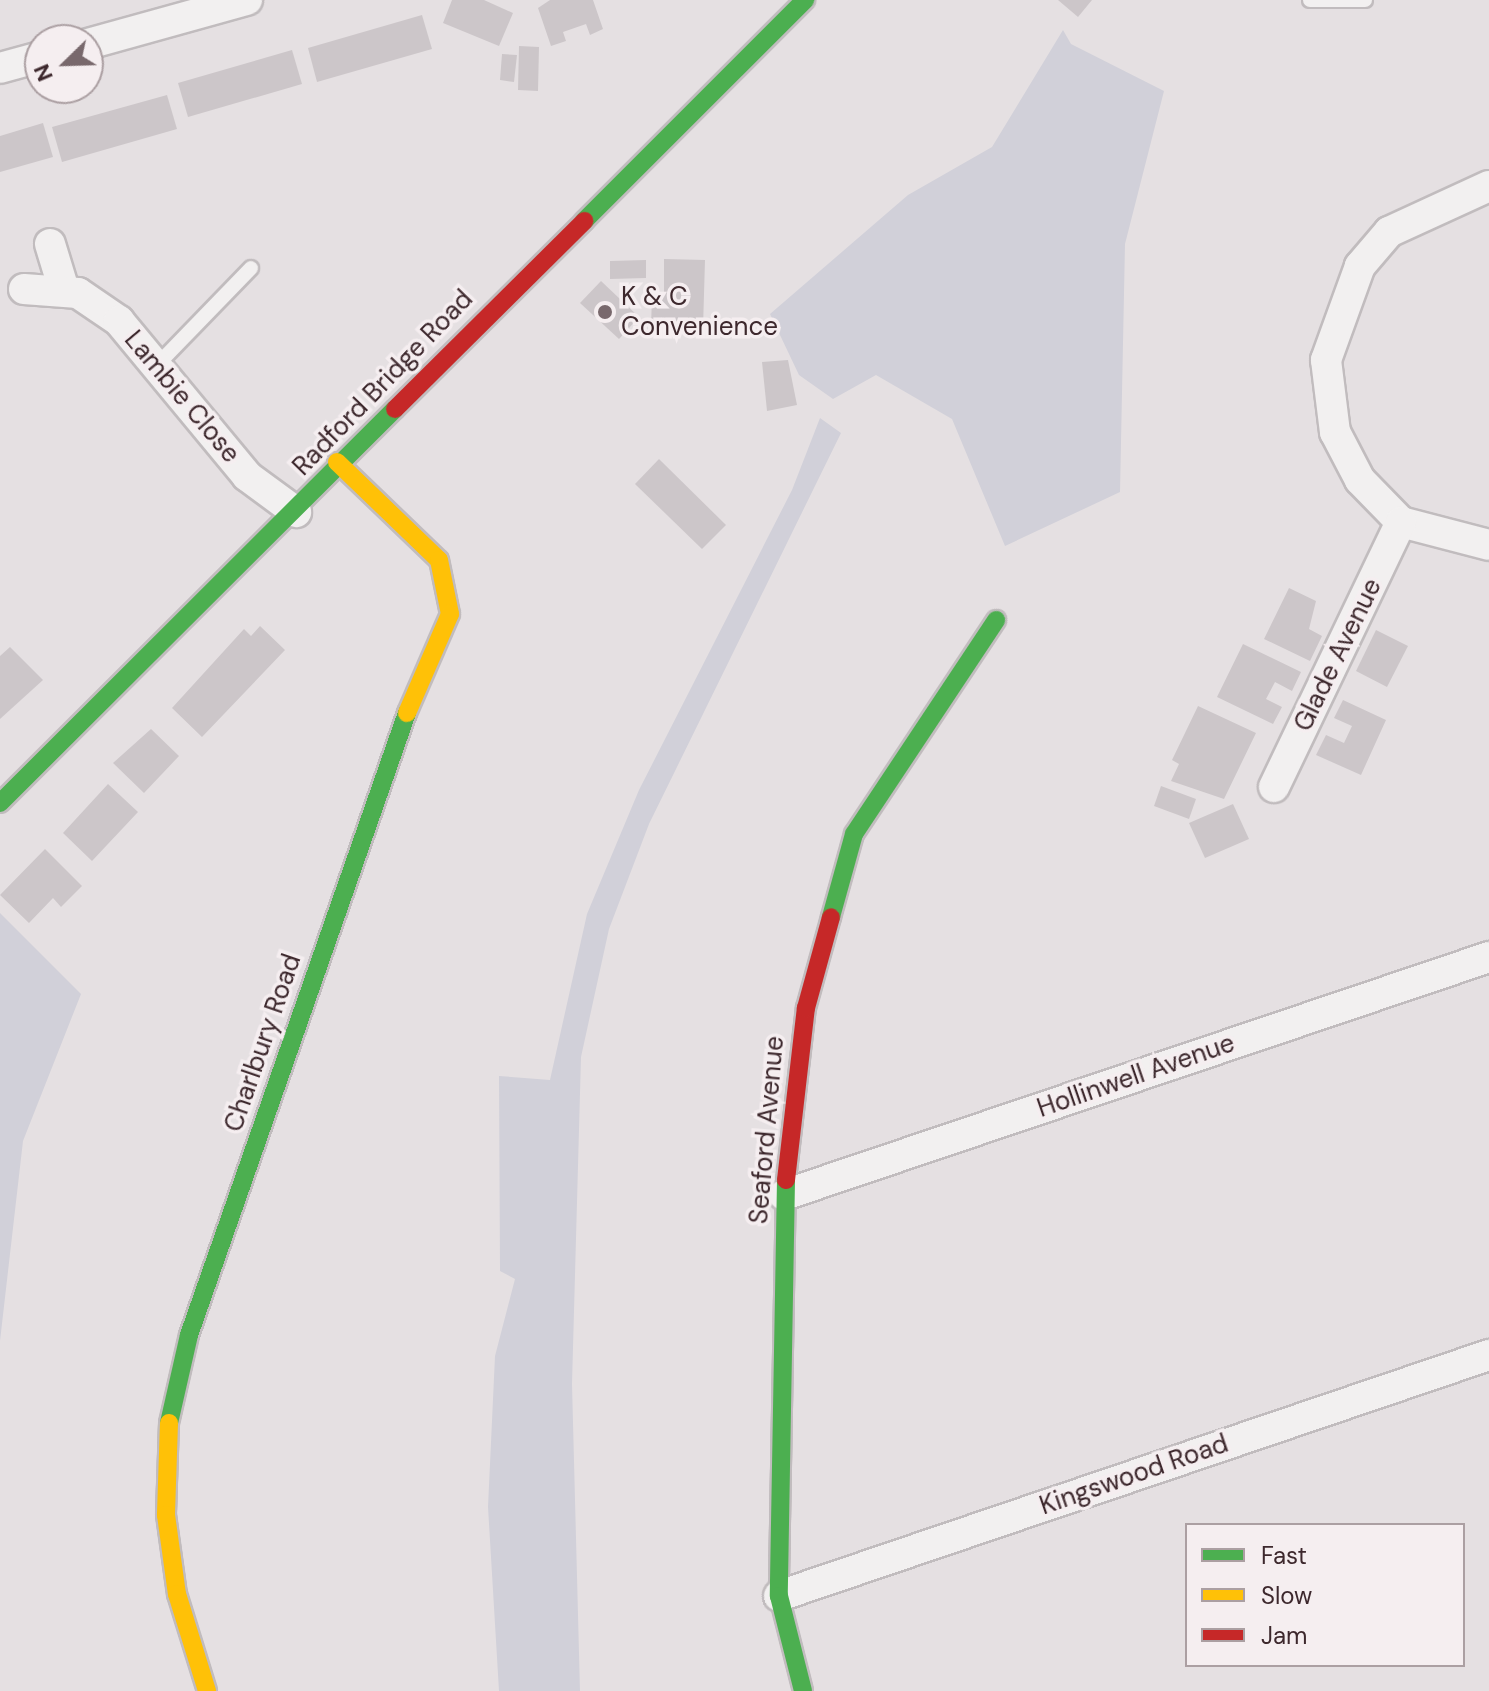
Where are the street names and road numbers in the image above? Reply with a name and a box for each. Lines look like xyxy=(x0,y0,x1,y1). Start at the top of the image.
street label: Radford Bridge Road xyxy=(286,284,480,482)
street label: Lambie Close xyxy=(118,325,246,469)
street label: Glade Avenue xyxy=(1288,574,1388,736)
street label: Charlbury Road xyxy=(218,950,308,1136)
street label: Hollinwell Avenue xyxy=(1033,1028,1239,1124)
street label: Seaford Avenue xyxy=(743,1035,791,1225)
street label: Kingswood Road xyxy=(1036,1428,1232,1522)

